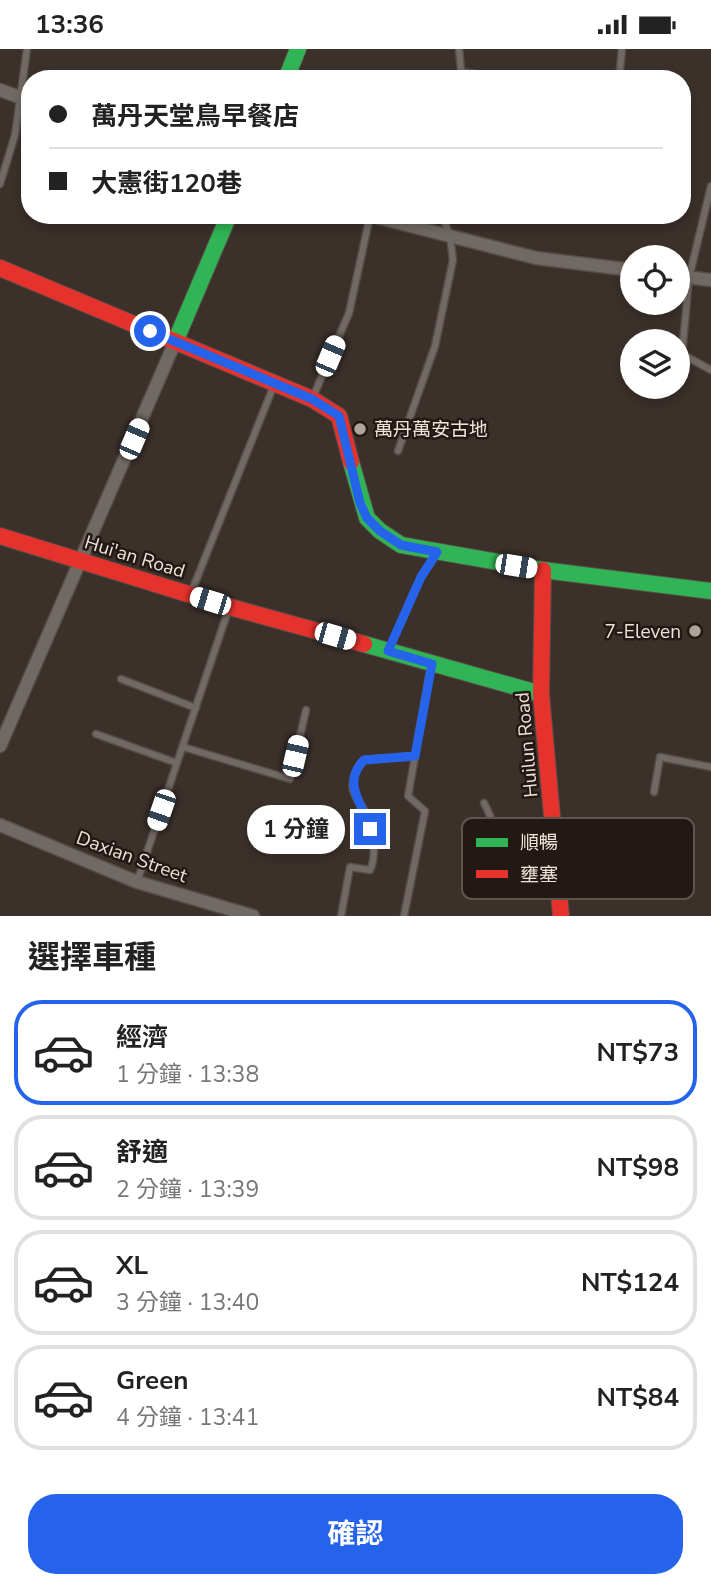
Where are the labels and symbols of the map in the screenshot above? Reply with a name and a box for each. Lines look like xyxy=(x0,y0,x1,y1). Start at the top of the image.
route start xyxy=(134,315,166,347)
car xyxy=(313,333,348,379)
car xyxy=(117,416,152,462)
place label: 萬丹萬安古地 xyxy=(374,417,488,443)
marker: 萬丹萬安古地 xyxy=(352,421,368,437)
street label: Hui'an Road xyxy=(81,529,188,585)
car xyxy=(494,552,539,580)
car xyxy=(187,585,234,617)
place label: 7-Eleven xyxy=(604,619,681,645)
car xyxy=(312,620,359,652)
marker: 7-Eleven xyxy=(687,623,703,639)
street label: Huilun Road xyxy=(509,691,545,799)
car xyxy=(281,733,310,779)
car xyxy=(145,787,178,833)
callout: 1 分鐘 xyxy=(247,805,346,853)
route end xyxy=(354,813,386,845)
legend xyxy=(462,818,694,899)
street label: Daxian Street xyxy=(73,825,191,889)
text: 順暢 xyxy=(520,830,558,856)
text: 壅塞 xyxy=(520,862,558,888)

